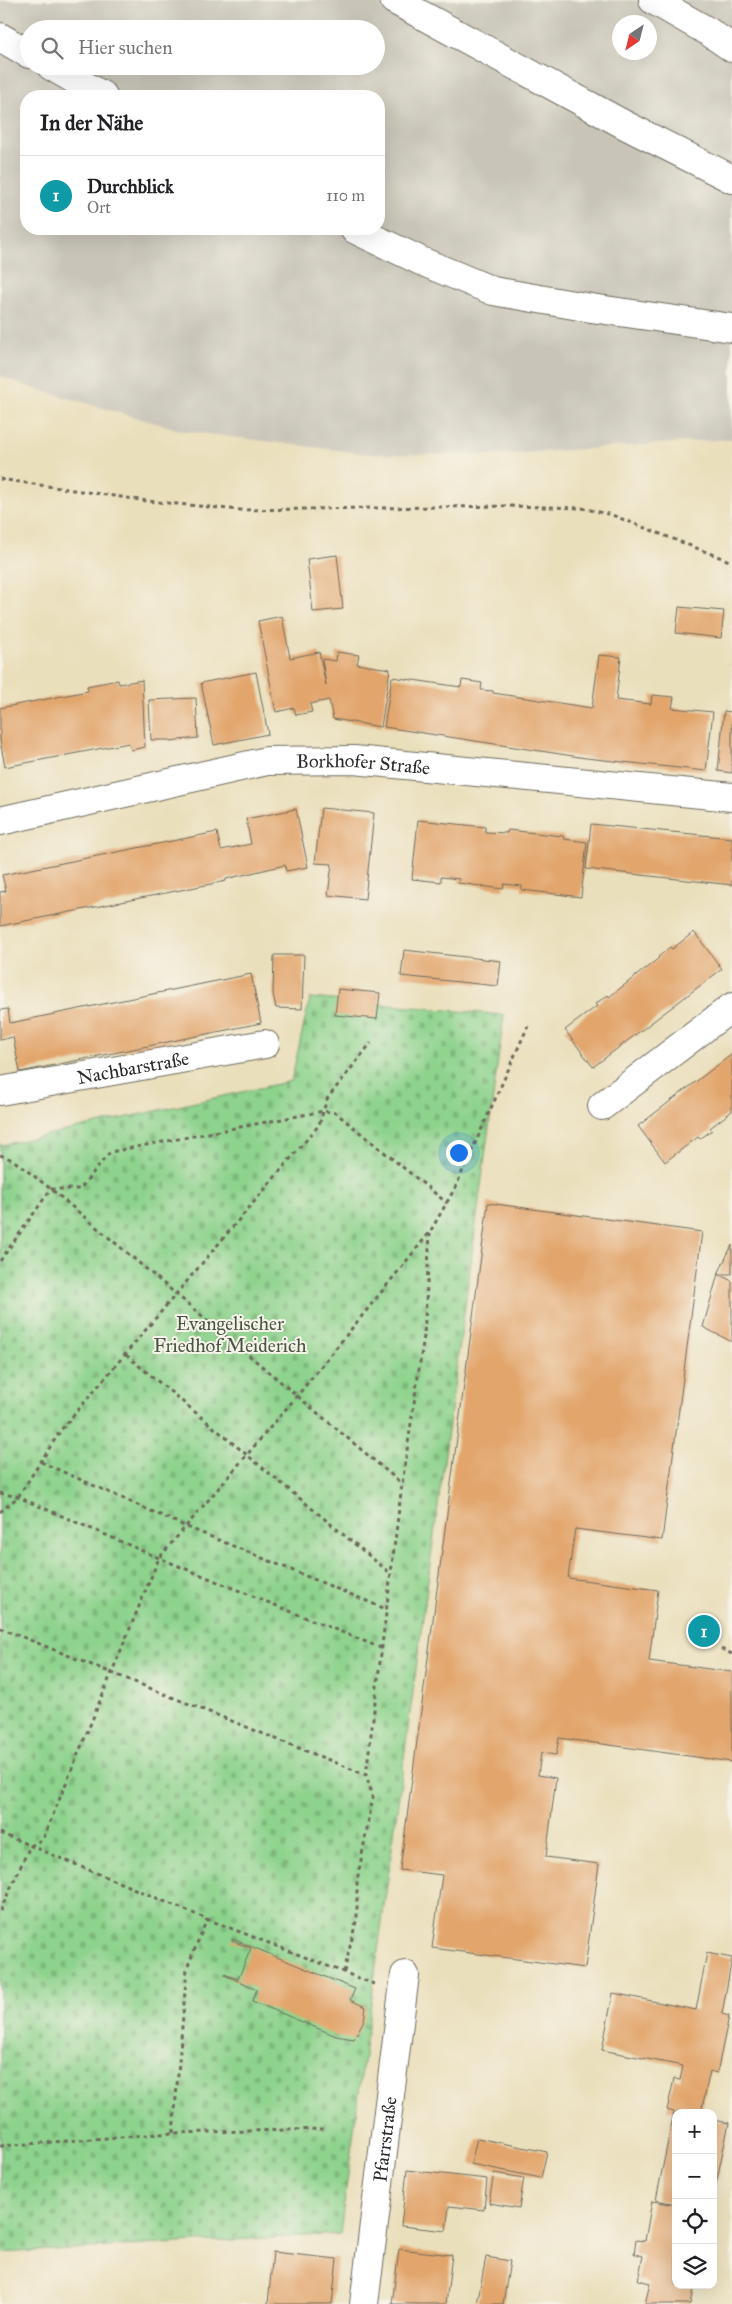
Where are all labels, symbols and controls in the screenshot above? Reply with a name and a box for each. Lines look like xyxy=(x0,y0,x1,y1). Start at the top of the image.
north arrow xyxy=(612,15,657,60)
search box xyxy=(20,20,385,75)
icon: search xyxy=(38,34,66,62)
text: Hier suchen xyxy=(78,36,172,59)
text: In der Nähe xyxy=(40,110,143,136)
text: Durchblick xyxy=(87,175,174,198)
text: 1 xyxy=(53,186,59,205)
text: 110 m xyxy=(326,186,365,205)
text: Ort xyxy=(87,198,111,217)
street label: Borkhofer Straße xyxy=(296,749,431,779)
street label: Nachbarstraße xyxy=(75,1047,191,1089)
your location xyxy=(446,1140,472,1166)
park label: Evangelischer Friedhof Meiderich xyxy=(153,1312,307,1357)
pin: 1 xyxy=(688,1612,720,1650)
street label: Pfarrstraße xyxy=(368,2095,402,2183)
map controls xyxy=(672,2109,717,2289)
button: + xyxy=(672,2109,717,2154)
button: − xyxy=(672,2154,717,2199)
button: locate xyxy=(672,2199,717,2244)
button: layers xyxy=(672,2244,717,2289)

